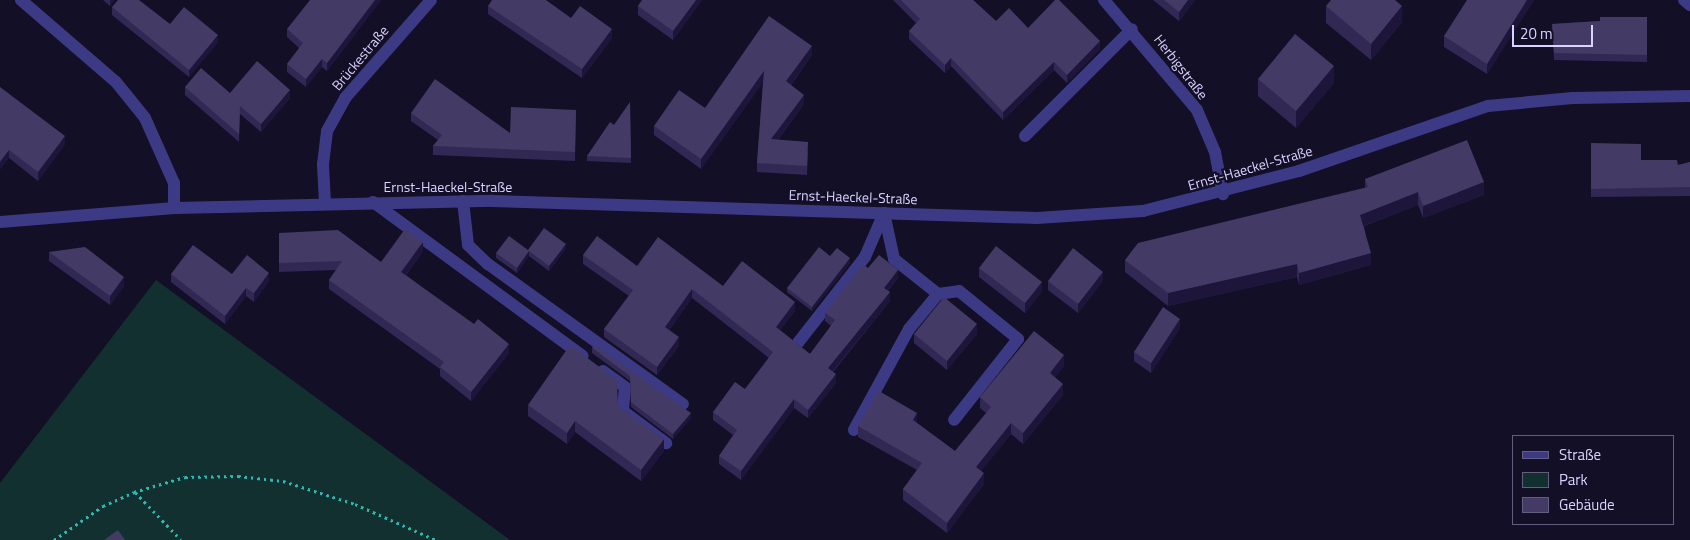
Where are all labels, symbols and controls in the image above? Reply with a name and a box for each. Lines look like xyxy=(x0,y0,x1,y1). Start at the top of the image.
scale bar xyxy=(1515,15,1596,47)
street label: Brückestraße xyxy=(328,22,392,94)
text: 20 m xyxy=(1520,22,1553,45)
street label: Herbigstraße xyxy=(1151,31,1211,103)
street label: Ernst-Haeckel-Straße xyxy=(1186,142,1314,194)
street label: Ernst-Haeckel-Straße xyxy=(384,179,512,195)
street label: Ernst-Haeckel-Straße xyxy=(788,186,918,208)
legend xyxy=(1512,435,1675,525)
text: Straße xyxy=(1559,443,1601,466)
text: Park xyxy=(1559,468,1588,491)
text: Gebäude xyxy=(1559,493,1615,516)

